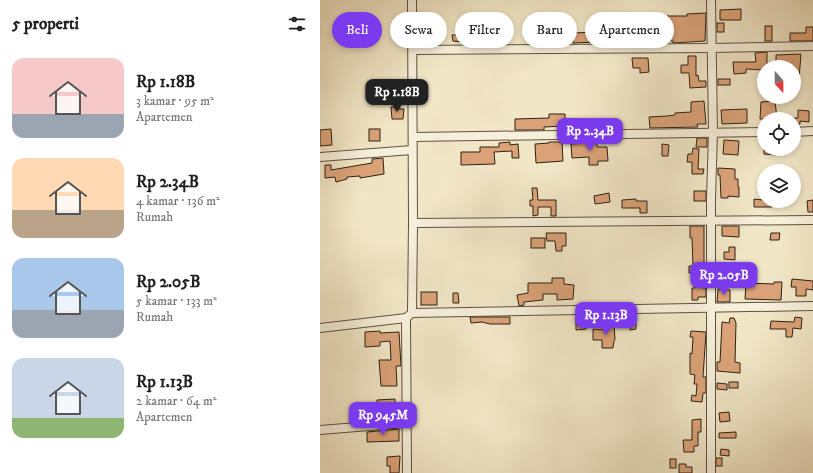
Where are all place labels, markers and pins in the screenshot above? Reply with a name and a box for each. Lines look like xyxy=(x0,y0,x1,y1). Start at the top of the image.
pin: Rp 1.18B xyxy=(356,79,438,113)
pin: Rp 2.34B xyxy=(549,118,631,152)
pin: Rp 2.05B xyxy=(683,262,765,296)
pin: Rp 1.13B xyxy=(565,302,647,336)
pin: Rp 945M xyxy=(346,402,420,436)

